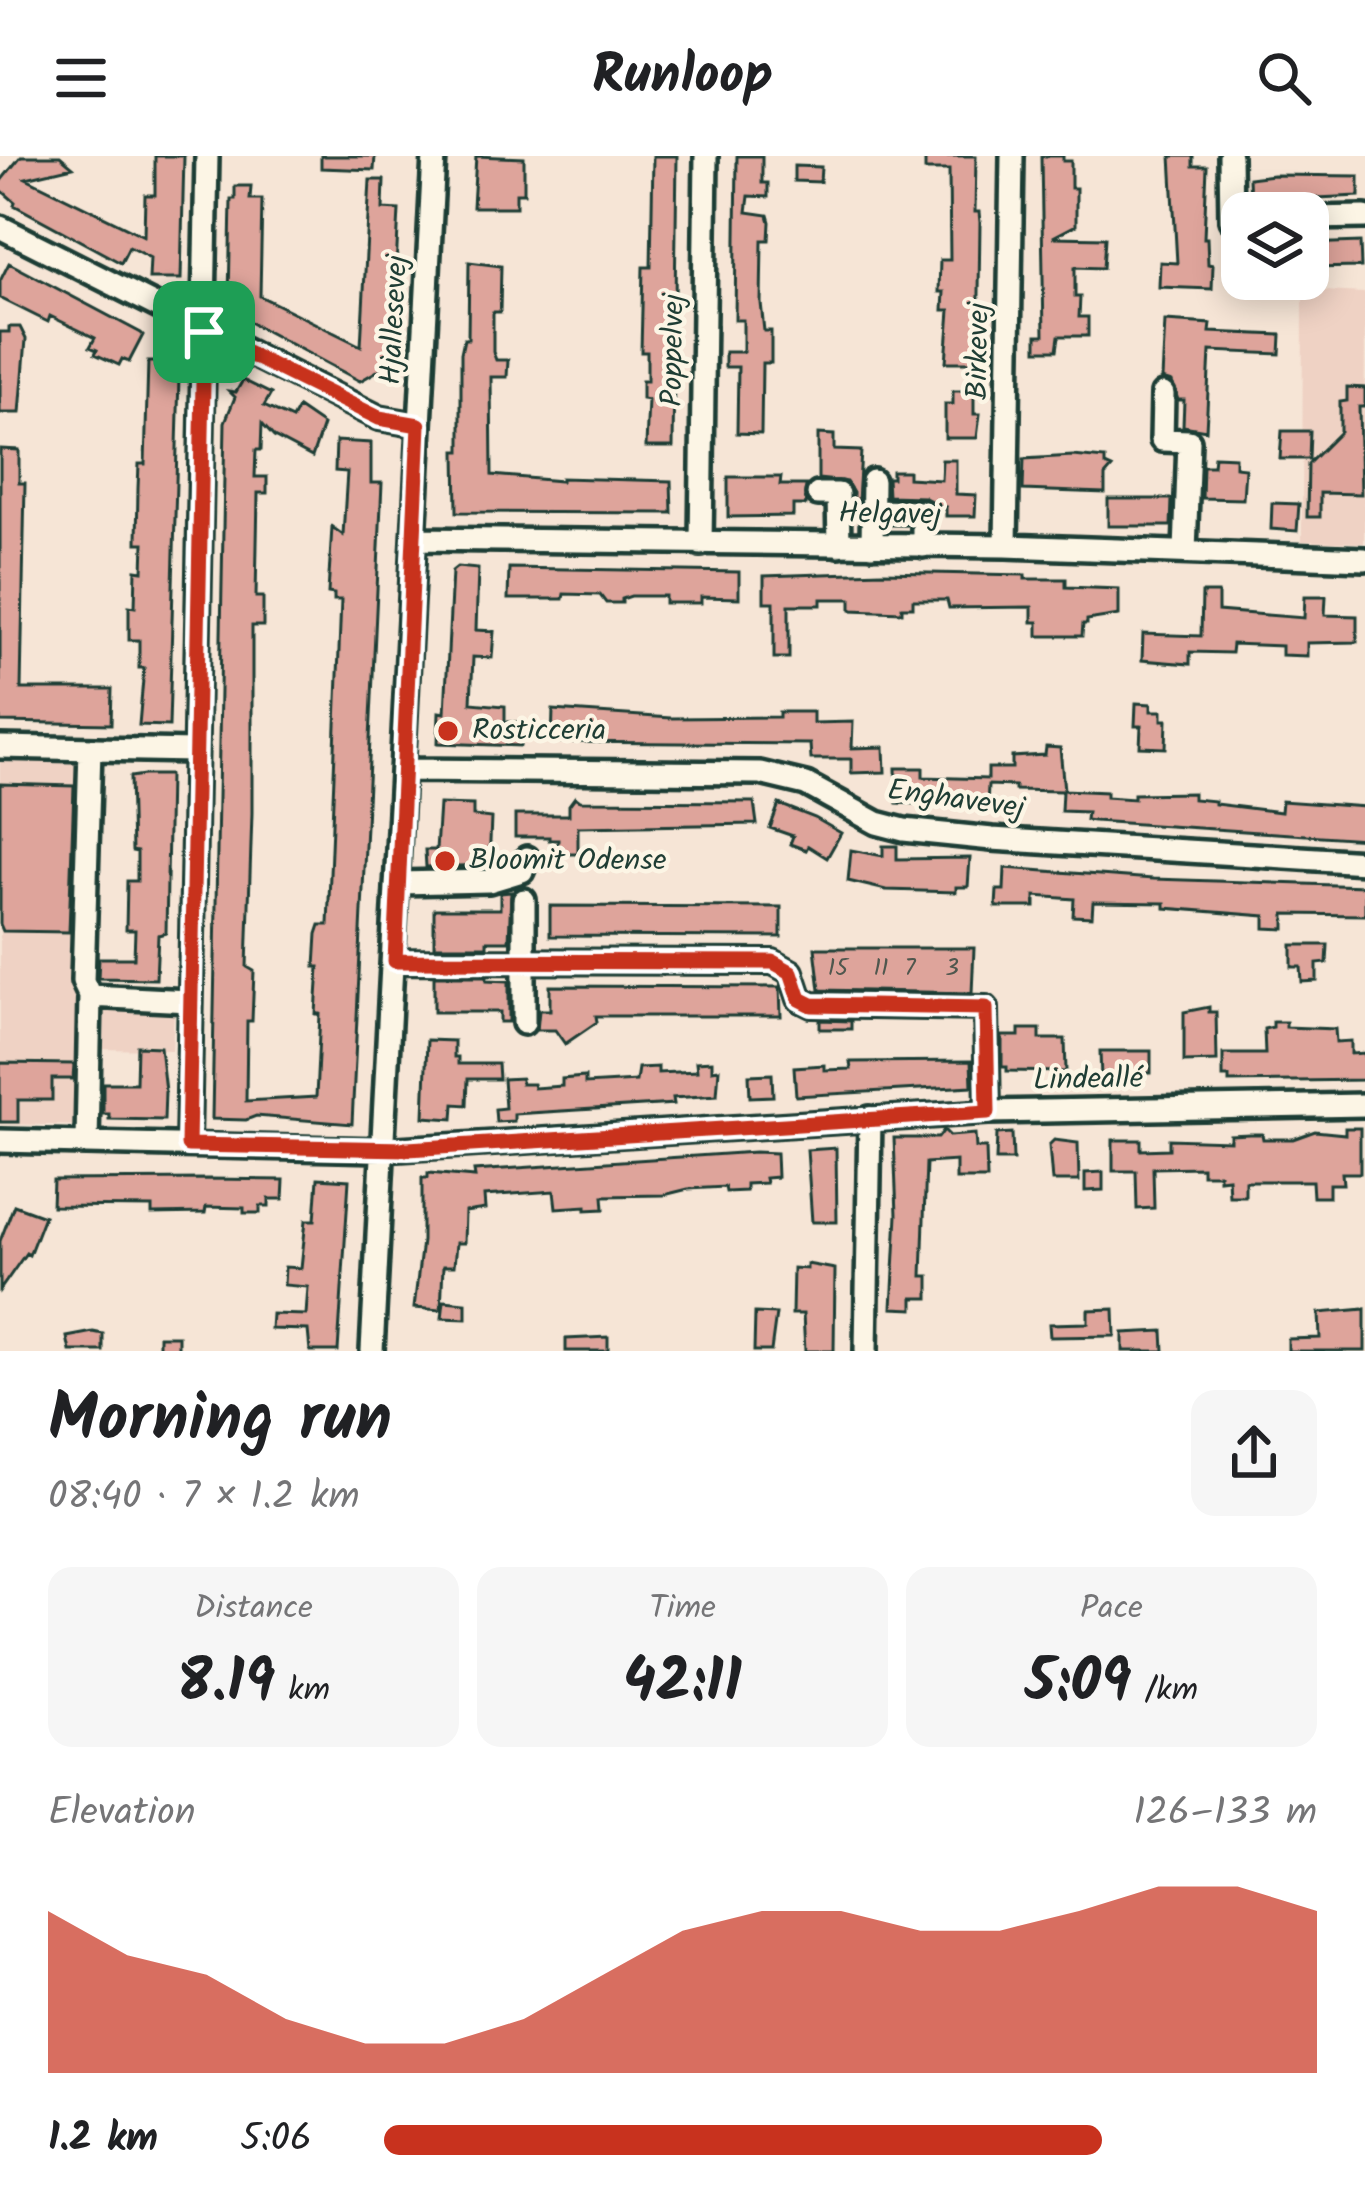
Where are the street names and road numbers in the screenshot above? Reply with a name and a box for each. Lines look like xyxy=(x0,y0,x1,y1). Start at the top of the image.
street label: Hjallesevej xyxy=(368,252,422,386)
street label: Poppelvej xyxy=(649,292,699,407)
street label: Birkevej xyxy=(954,300,1004,400)
street label: Helgavej xyxy=(838,490,943,540)
street label: Enghavevej xyxy=(884,767,1029,834)
street label: Lindeallé xyxy=(1033,1055,1145,1105)

